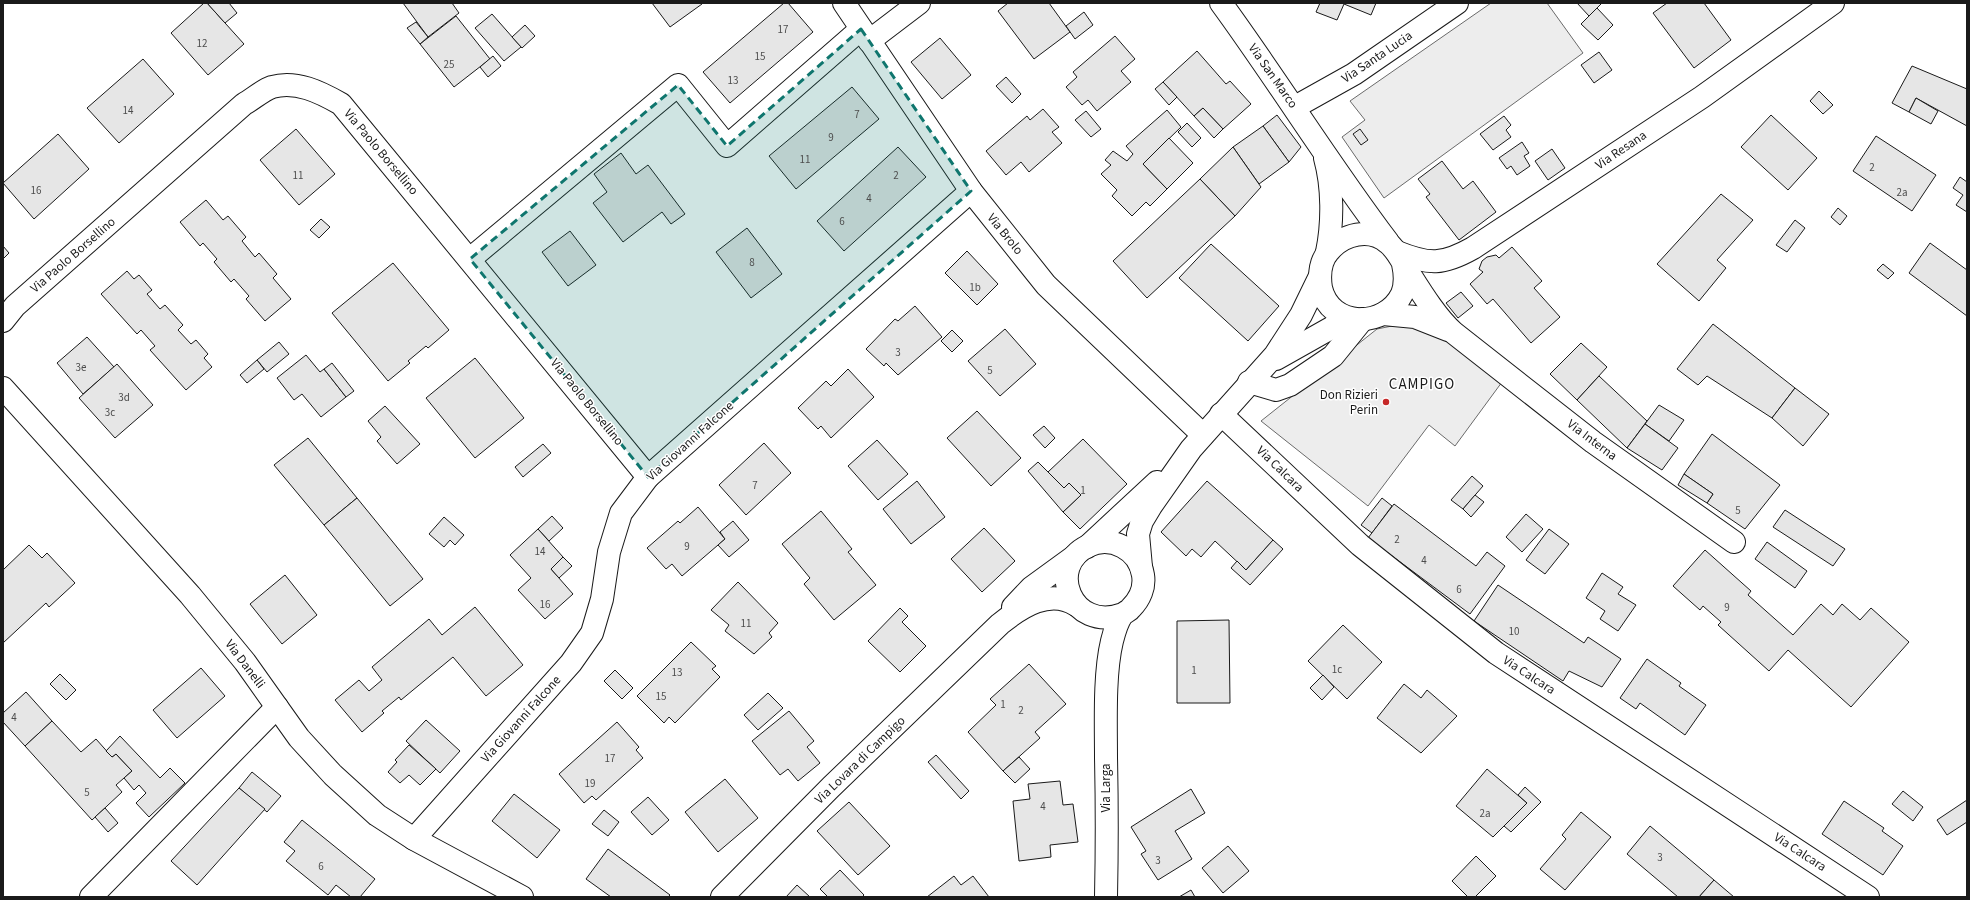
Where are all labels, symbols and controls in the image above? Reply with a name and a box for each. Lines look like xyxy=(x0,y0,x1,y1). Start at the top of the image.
house number: 17 xyxy=(778,22,788,37)
street label: Via Santa Lucia xyxy=(1338,27,1416,87)
house number: 12 xyxy=(197,36,207,51)
street label: Via San Marco xyxy=(1244,40,1302,112)
house number: 15 xyxy=(755,49,765,64)
house number: 25 xyxy=(444,57,454,72)
house number: 13 xyxy=(728,73,738,88)
house number: 14 xyxy=(123,103,134,118)
street label: Via Paolo Borsellino xyxy=(340,105,422,199)
house number: 7 xyxy=(854,107,860,122)
street label: Via Resana xyxy=(1592,126,1650,174)
house number: 9 xyxy=(828,130,834,145)
house number: 11 xyxy=(800,152,810,167)
house number: 2 xyxy=(1869,160,1875,175)
house number: 11 xyxy=(293,168,303,183)
house number: 2 xyxy=(893,168,899,183)
house number: 16 xyxy=(31,183,42,198)
house number: 2a xyxy=(1896,185,1908,200)
house number: 4 xyxy=(866,191,872,206)
street label: Via Brolo xyxy=(983,209,1027,259)
street label: Via Paolo Borsellino xyxy=(27,213,119,297)
house number: 6 xyxy=(839,214,845,229)
house number: 8 xyxy=(749,255,755,270)
house number: 1b xyxy=(969,280,981,295)
house number: 3 xyxy=(895,345,901,360)
street label: Via Paolo Borsellino xyxy=(546,355,628,449)
house number: 3e xyxy=(76,360,87,375)
house number: 5 xyxy=(987,363,993,378)
district label: CAMPIGO xyxy=(1389,374,1455,395)
place label: Don Rizieri Perin xyxy=(1320,386,1378,419)
house number: 3d xyxy=(118,390,130,405)
street label: Via Giovanni Falcone xyxy=(642,397,738,485)
marker: Don Rizieri Perin xyxy=(1381,397,1391,407)
house number: 3c xyxy=(105,405,115,420)
street label: Via Interna xyxy=(1563,415,1621,465)
street label: Via Calcara xyxy=(1252,442,1308,496)
house number: 7 xyxy=(752,478,758,493)
house number: 1 xyxy=(1080,483,1086,498)
house number: 5 xyxy=(1735,503,1741,518)
house number: 2 xyxy=(1394,532,1400,547)
house number: 9 xyxy=(684,539,690,554)
house number: 14 xyxy=(535,544,546,559)
house number: 4 xyxy=(1421,553,1427,568)
house number: 6 xyxy=(1456,582,1462,597)
house number: 16 xyxy=(540,597,551,612)
house number: 9 xyxy=(1724,600,1730,615)
house number: 11 xyxy=(741,616,751,631)
house number: 10 xyxy=(1509,624,1519,639)
street label: Via Danelli xyxy=(221,636,269,692)
street label: Via Calcara xyxy=(1499,651,1559,699)
house number: 1c xyxy=(1332,662,1342,677)
house number: 1 xyxy=(1191,663,1197,678)
house number: 13 xyxy=(672,665,682,680)
street label: Via Giovanni Falcone xyxy=(477,671,565,767)
house number: 15 xyxy=(656,689,666,704)
house number: 1 xyxy=(1000,697,1006,712)
house number: 2 xyxy=(1018,703,1024,718)
house number: 4 xyxy=(11,710,17,725)
street label: Via Lovara di Campigo xyxy=(811,712,909,808)
house number: 17 xyxy=(605,751,615,766)
street label: Via Larga xyxy=(1097,763,1115,813)
house number: 19 xyxy=(585,776,595,791)
house number: 5 xyxy=(84,785,90,800)
house number: 4 xyxy=(1040,799,1046,814)
house number: 2a xyxy=(1479,806,1491,821)
street label: Via Calcara xyxy=(1770,828,1830,876)
house number: 3 xyxy=(1657,850,1663,865)
house number: 3 xyxy=(1155,853,1161,868)
house number: 6 xyxy=(318,859,324,874)

